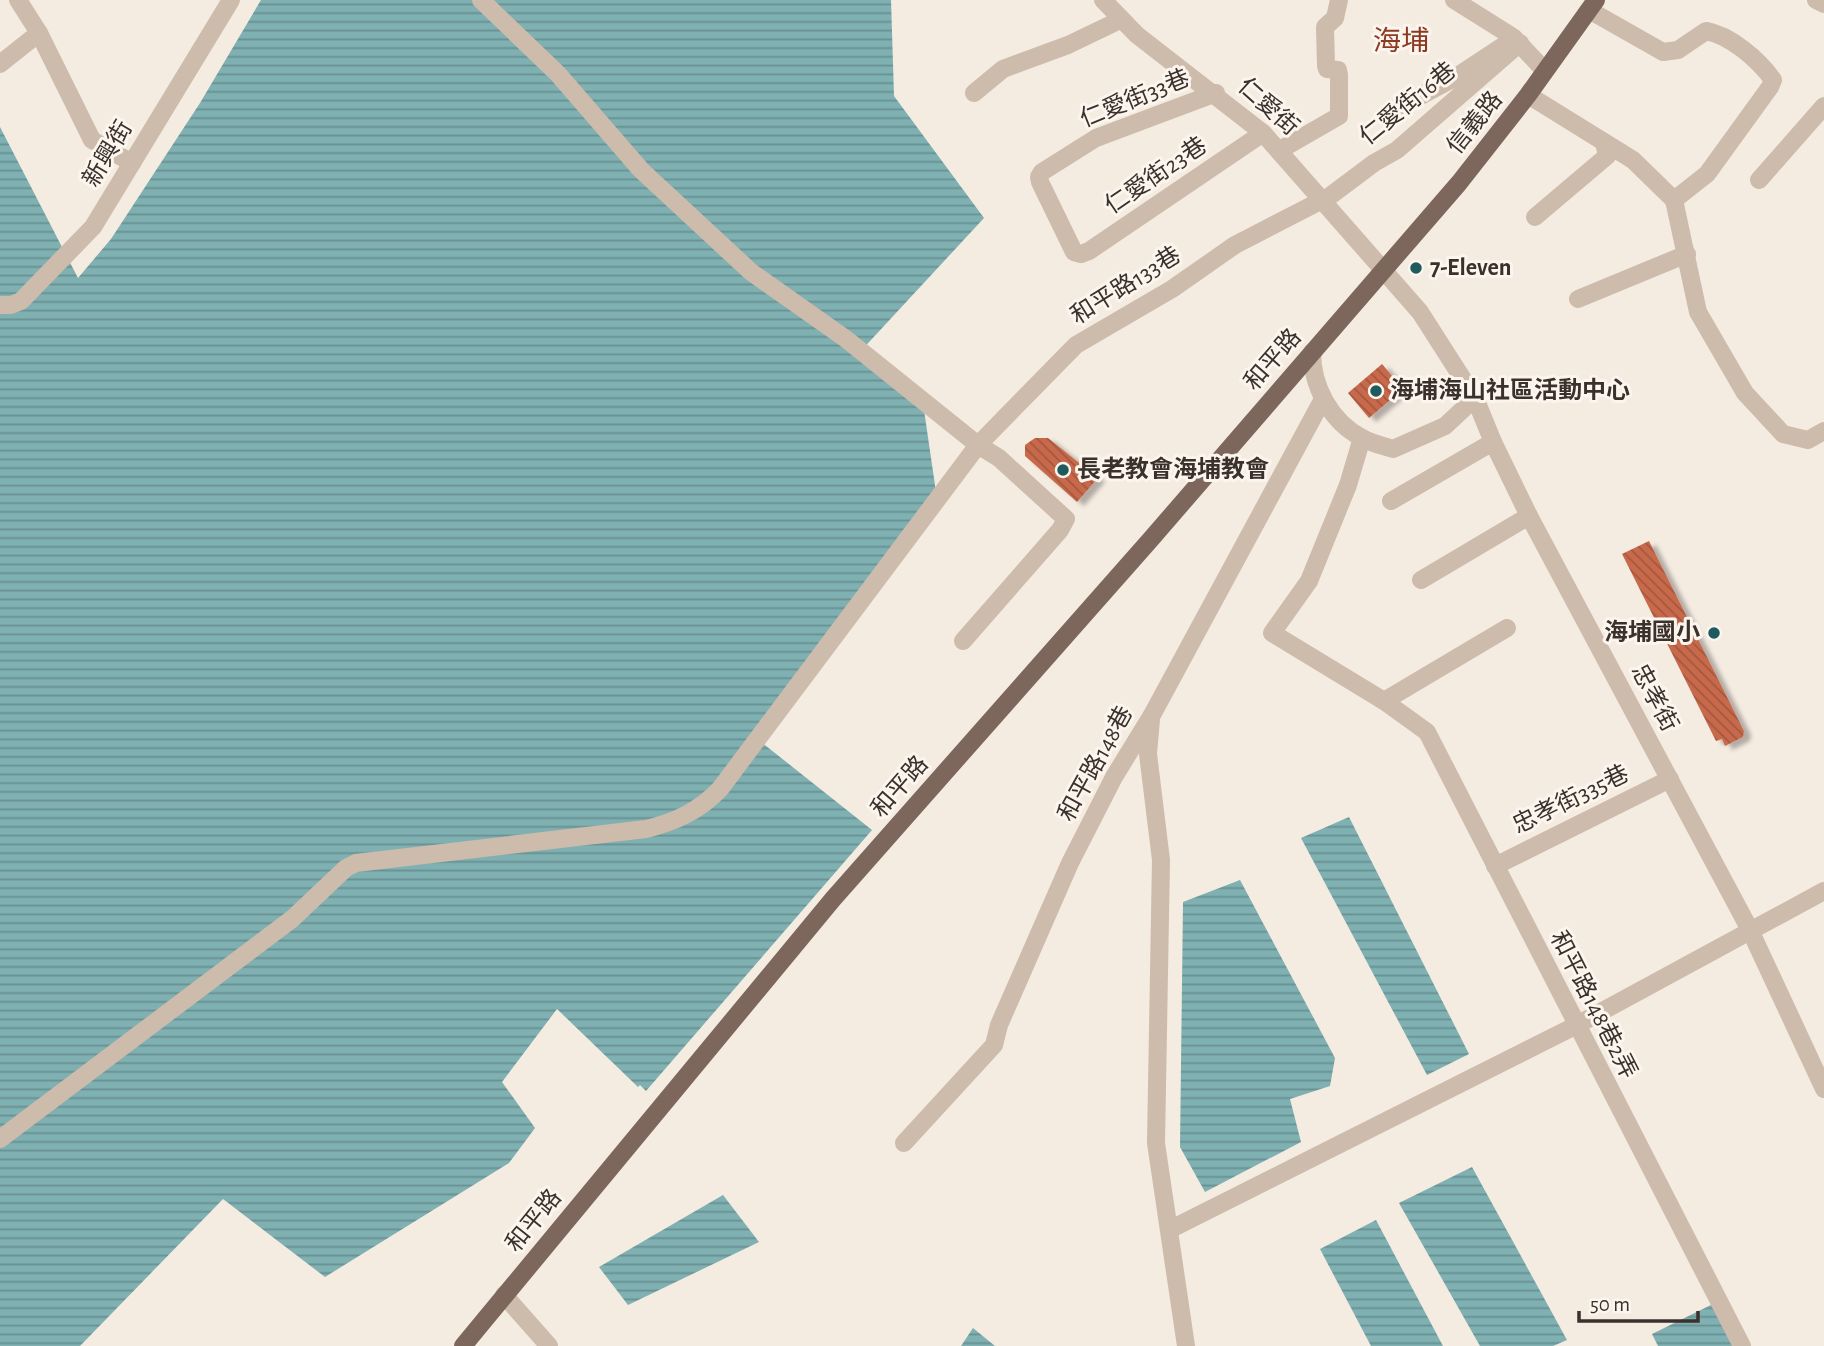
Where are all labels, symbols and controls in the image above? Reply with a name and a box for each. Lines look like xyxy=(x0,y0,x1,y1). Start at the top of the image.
district label: 海埔 xyxy=(1373,26,1429,56)
street label: 仁愛街16巷 xyxy=(1354,57,1460,150)
street label: 仁愛街33巷 xyxy=(1076,64,1193,132)
street label: 仁愛街 xyxy=(1233,73,1304,140)
street label: 信義路 xyxy=(1441,86,1507,159)
street label: 新興街 xyxy=(77,116,137,191)
street label: 仁愛街23巷 xyxy=(1100,132,1211,219)
street label: 和平路133巷 xyxy=(1066,241,1185,329)
place label: 7-Eleven xyxy=(1430,256,1511,280)
marker: 7-Eleven xyxy=(1408,260,1424,276)
street label: 和平路 xyxy=(1239,324,1306,395)
place label: 海埔海山社區活動中心 xyxy=(1390,377,1630,403)
marker: 海埔海山社區活動中心 xyxy=(1368,383,1384,399)
place label: 長老教會海埔教會 xyxy=(1077,456,1269,482)
marker: 長老教會海埔教會 xyxy=(1055,462,1071,478)
place label: 海埔國小 xyxy=(1604,619,1700,645)
marker: 海埔國小 xyxy=(1706,625,1722,641)
street label: 忠孝街 xyxy=(1627,660,1683,735)
street label: 和平路148巷 xyxy=(1053,702,1137,825)
street label: 和平路 xyxy=(866,751,933,822)
street label: 忠孝街335巷 xyxy=(1508,760,1633,838)
street label: 和平路148巷2弄 xyxy=(1546,926,1642,1083)
street label: 和平路 xyxy=(500,1184,566,1257)
scale bar xyxy=(1579,1280,1698,1324)
text: 50 m xyxy=(1590,1294,1630,1315)

